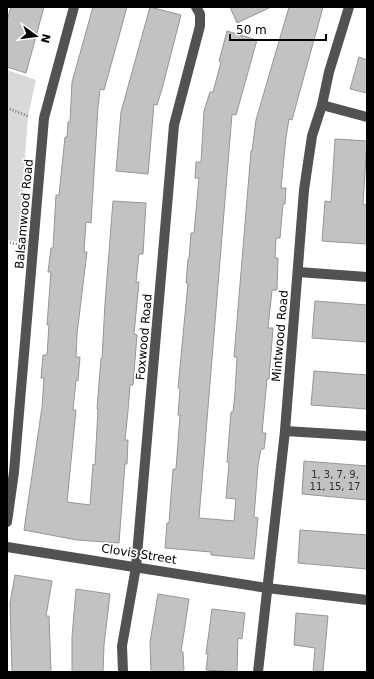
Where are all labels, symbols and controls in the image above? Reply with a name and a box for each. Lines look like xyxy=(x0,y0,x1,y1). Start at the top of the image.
north arrow xyxy=(16,16,56,56)
scale bar xyxy=(230,16,326,42)
text: 50 m xyxy=(236,23,267,37)
text: N xyxy=(38,32,53,44)
street label: Balsamwood Road xyxy=(12,158,36,270)
street label: Mintwood Road xyxy=(269,290,291,382)
street label: Foxwood Road xyxy=(133,293,155,381)
house number: 1, 3, 7, 9, 11, 15, 17 xyxy=(310,469,360,492)
street label: Clovis Street xyxy=(100,541,178,567)

